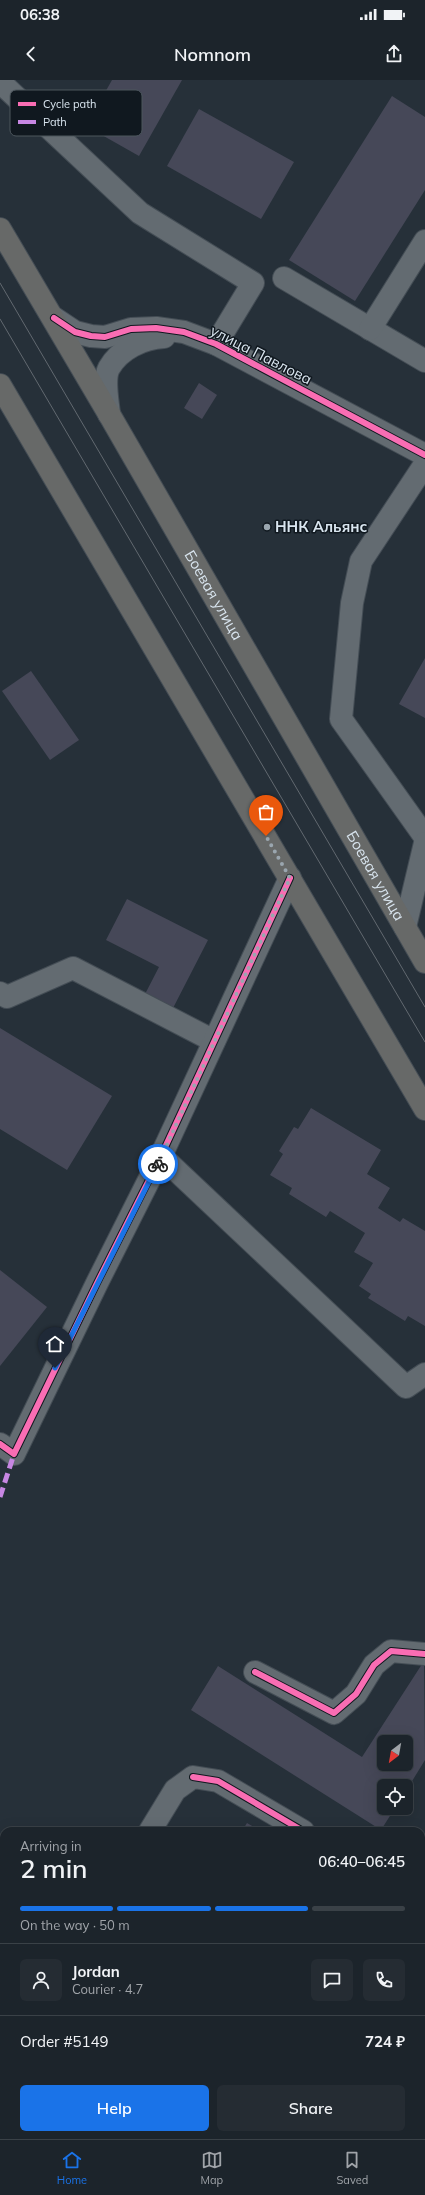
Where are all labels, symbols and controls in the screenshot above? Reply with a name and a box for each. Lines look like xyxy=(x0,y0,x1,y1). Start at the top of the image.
text: 06:38 xyxy=(20,5,60,24)
icon: back xyxy=(20,43,42,65)
text: Nomnom xyxy=(174,43,251,66)
icon: share xyxy=(383,43,405,65)
legend xyxy=(10,90,142,136)
text: Cycle path xyxy=(43,97,96,111)
text: Path xyxy=(43,115,67,129)
street label: улица Павлова xyxy=(207,321,315,388)
place label: ННК Альянс xyxy=(275,517,367,536)
marker: ННК Альянс xyxy=(262,522,272,532)
street label: Боевая улица xyxy=(181,547,247,643)
pin xyxy=(249,795,283,836)
icon: bag xyxy=(255,801,277,823)
street label: Боевая улица xyxy=(342,827,409,924)
courier xyxy=(138,1144,178,1184)
icon: bike xyxy=(147,1153,169,1175)
pin xyxy=(38,1327,72,1368)
icon: home xyxy=(44,1333,66,1355)
north arrow xyxy=(377,1735,413,1771)
map controls xyxy=(377,1735,413,1815)
button: locate xyxy=(377,1779,413,1815)
text: Arriving in xyxy=(20,1838,82,1854)
text: 2 min xyxy=(20,1852,88,1885)
text: 06:40–06:45 xyxy=(318,1852,405,1871)
text: On the way · 50 m xyxy=(20,1917,130,1933)
button: person xyxy=(20,1959,62,2001)
button: chat xyxy=(311,1959,353,2001)
button: phone xyxy=(363,1959,405,2001)
text: Jordan xyxy=(72,1962,120,1981)
text: Courier · 4.7 xyxy=(72,1981,143,1997)
text: Order #5149 xyxy=(20,2032,108,2051)
text: 724 ₽ xyxy=(365,2032,405,2051)
button: Help xyxy=(20,2085,209,2131)
button: Share xyxy=(217,2085,405,2131)
tab: Home xyxy=(57,2149,87,2187)
tab: Map xyxy=(200,2149,223,2187)
tab: Saved xyxy=(337,2149,368,2187)

